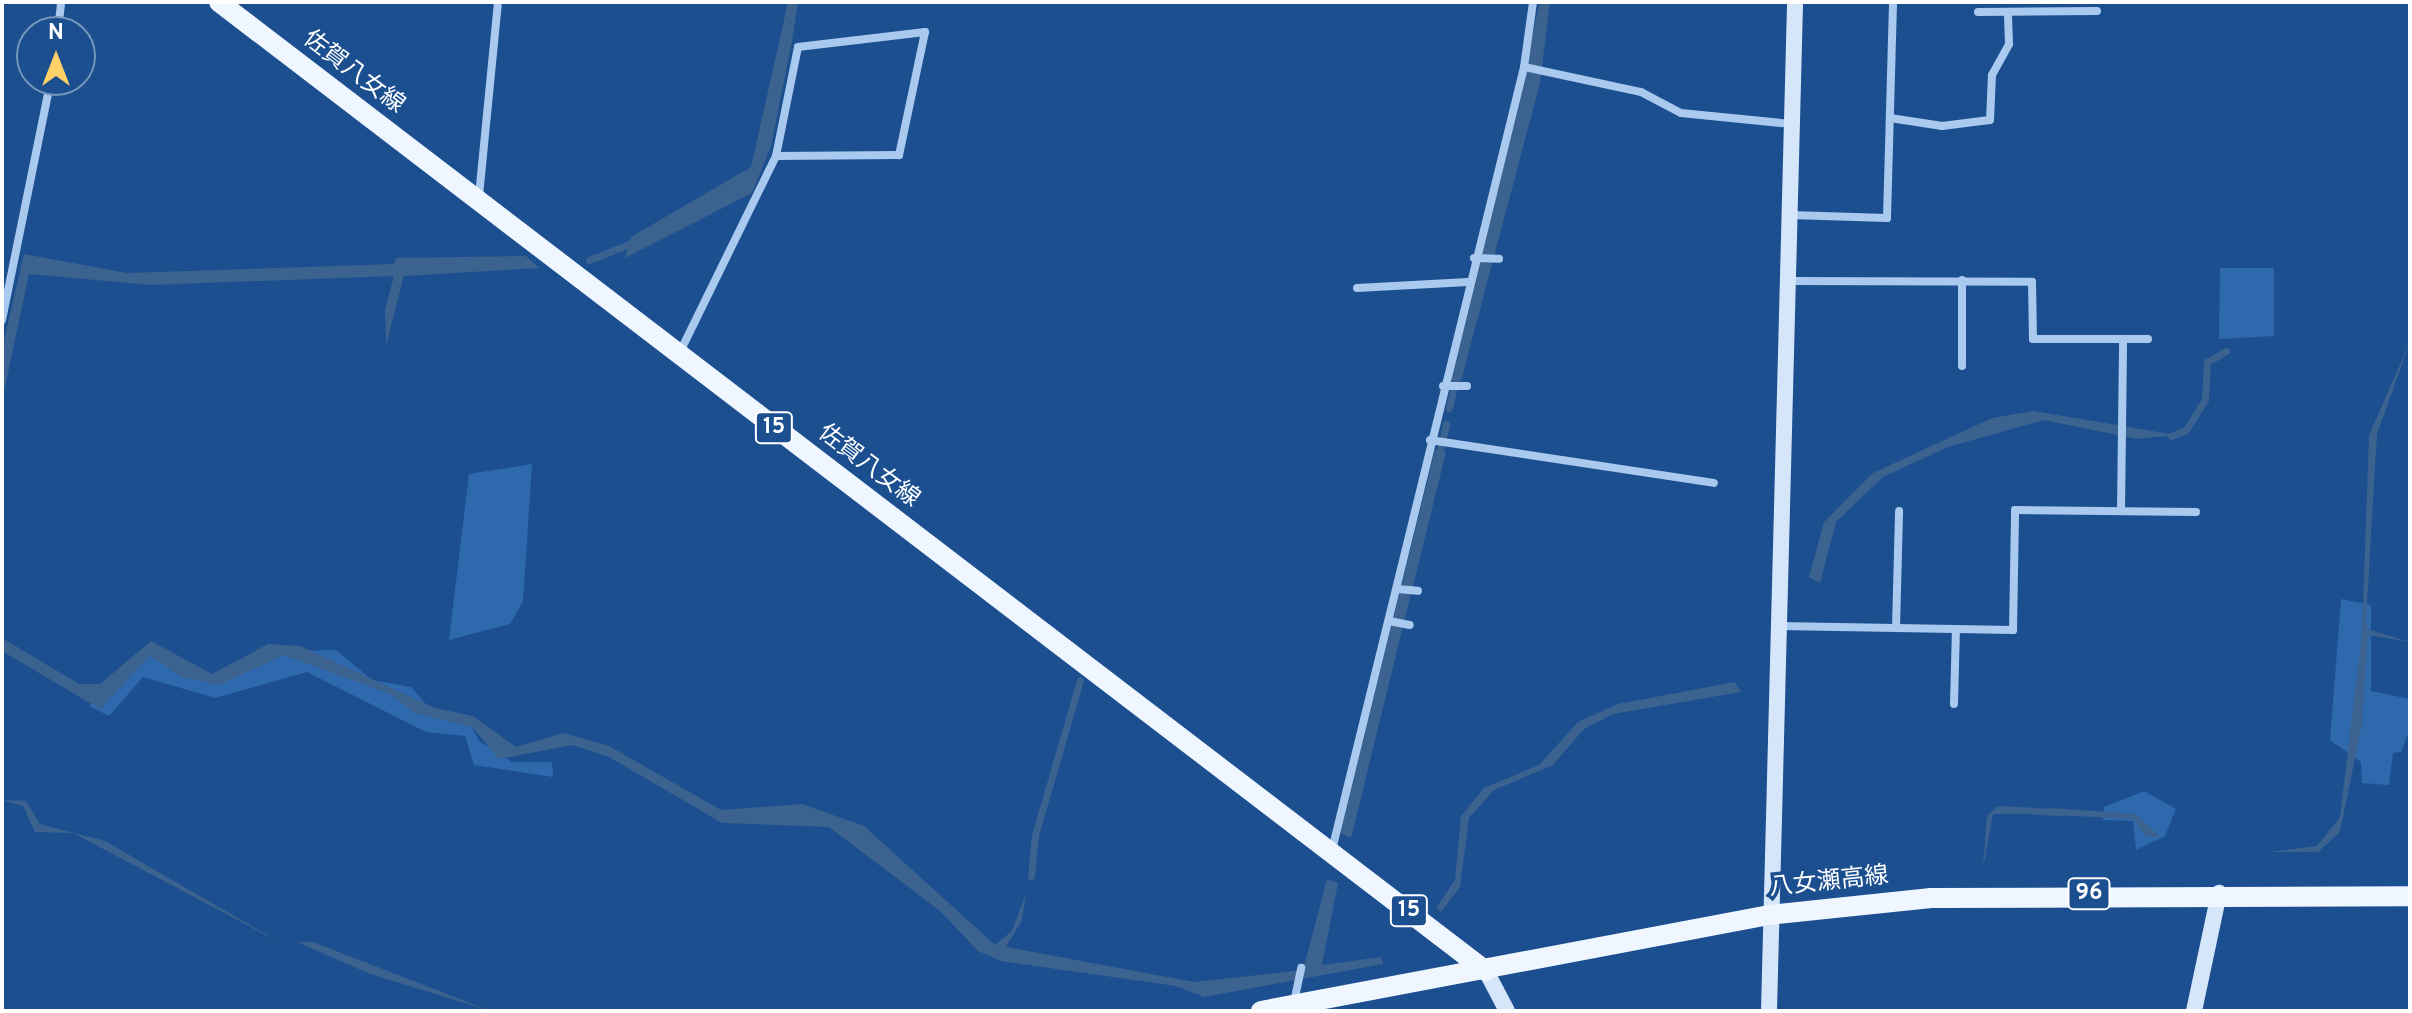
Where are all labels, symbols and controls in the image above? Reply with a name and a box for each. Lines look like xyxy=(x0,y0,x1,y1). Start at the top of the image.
north arrow xyxy=(16,16,96,96)
text: N xyxy=(48,20,64,47)
street label: 佐賀八女線 xyxy=(296,25,410,121)
road number: 15 xyxy=(754,410,794,446)
street label: 佐賀八女線 xyxy=(811,419,925,515)
street label: 八女瀬高線 xyxy=(1768,862,1890,904)
road number: 96 xyxy=(2067,876,2111,912)
road number: 15 xyxy=(1389,893,1429,929)

